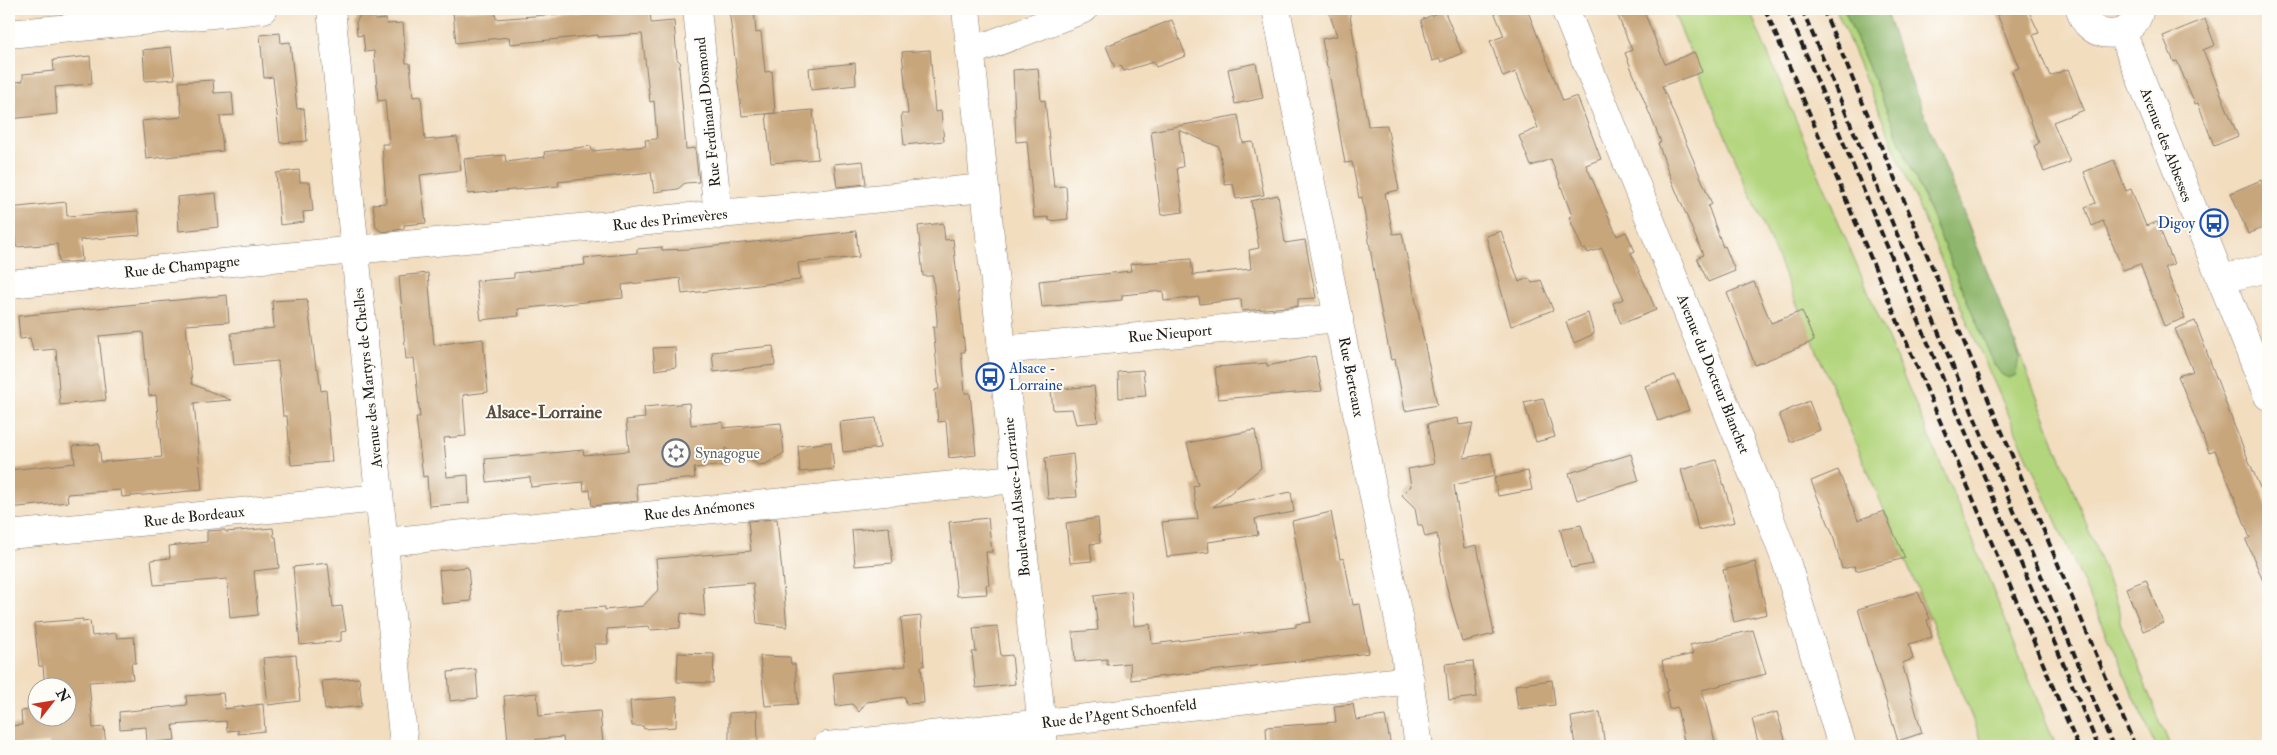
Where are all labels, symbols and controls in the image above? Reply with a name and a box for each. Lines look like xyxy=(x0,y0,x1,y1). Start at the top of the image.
street label: Rue Ferdinand Dosmond xyxy=(691,36,725,188)
street label: Avenue des Abbesses xyxy=(2135,84,2197,205)
street label: Rue des Primevères xyxy=(612,205,728,235)
bus stop icon: Digoy xyxy=(2199,208,2229,238)
place label: Digoy xyxy=(2158,214,2195,233)
street label: Rue de Champagne xyxy=(123,251,241,284)
street label: Avenue des Martyrs de Chelles xyxy=(349,287,387,470)
street label: Avenue du Docteur Blanchet xyxy=(1672,290,1754,457)
street label: Rue Nieuport xyxy=(1127,321,1213,348)
street label: Rue Berteaux xyxy=(1334,335,1368,419)
place label: Alsace - Lorraine xyxy=(1008,359,1063,395)
bus stop icon: Alsace - Lorraine xyxy=(975,362,1005,392)
district label: Alsace-Lorraine xyxy=(485,401,603,424)
street label: Boulevard Alsace-Lorraine xyxy=(999,416,1035,578)
synagogue icon: Synagogue xyxy=(661,438,691,468)
place label: Synagogue xyxy=(695,444,760,463)
street label: Rue des Anémones xyxy=(643,495,755,525)
street label: Rue de Bordeaux xyxy=(143,502,246,532)
north arrow xyxy=(28,678,78,728)
text: N xyxy=(52,685,73,706)
street label: Rue de l'Agent Schoenfeld xyxy=(1040,695,1198,733)

